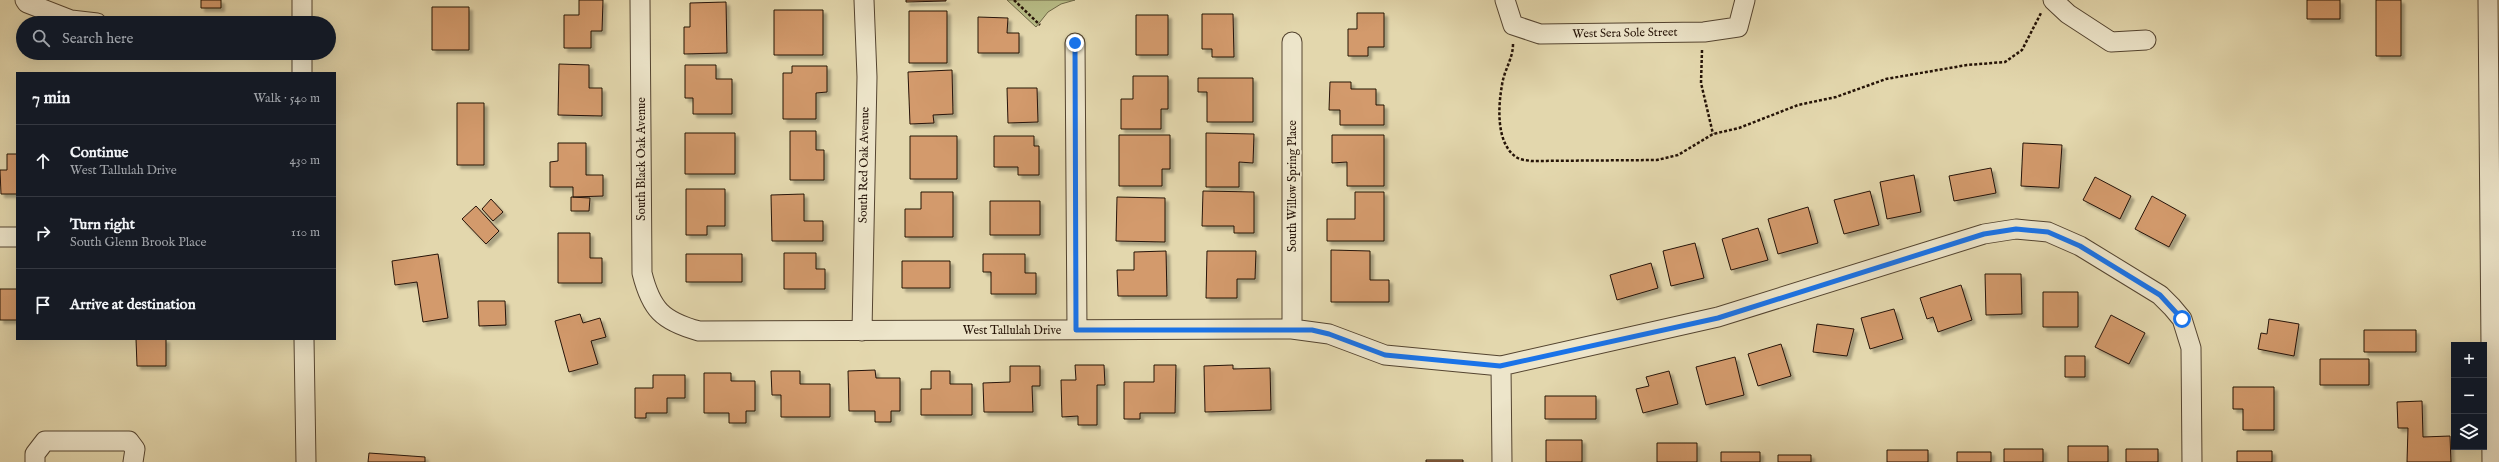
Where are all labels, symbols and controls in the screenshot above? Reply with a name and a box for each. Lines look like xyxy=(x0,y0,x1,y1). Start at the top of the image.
search box xyxy=(16,16,336,60)
street label: West Sera Sole Street xyxy=(1572,25,1678,41)
icon: search xyxy=(30,27,52,49)
text: Search here xyxy=(62,29,133,48)
route end xyxy=(1066,34,1084,52)
text: 7 min xyxy=(32,88,70,109)
text: Walk · 540 m xyxy=(253,90,320,107)
street label: South Black Oak Avenue xyxy=(634,97,649,221)
street label: South Red Oak Avenue xyxy=(855,106,873,223)
street label: South Willow Spring Place xyxy=(1285,120,1301,252)
text: Continue xyxy=(70,143,128,162)
icon: ahead xyxy=(32,150,54,172)
text: 430 m xyxy=(290,152,320,169)
text: West Tallulah Drive xyxy=(70,162,177,179)
text: Turn right xyxy=(70,215,135,234)
icon: right xyxy=(32,222,54,244)
text: 110 m xyxy=(291,224,320,241)
text: South Glenn Brook Place xyxy=(70,234,206,251)
icon: arrive xyxy=(32,294,54,316)
text: Arrive at destination xyxy=(70,295,196,314)
route start xyxy=(2173,310,2191,328)
street label: West Tallulah Drive xyxy=(963,323,1062,338)
map controls xyxy=(2451,342,2487,450)
button: + xyxy=(2451,342,2487,378)
button: − xyxy=(2451,378,2487,414)
button: layers xyxy=(2451,414,2487,450)

